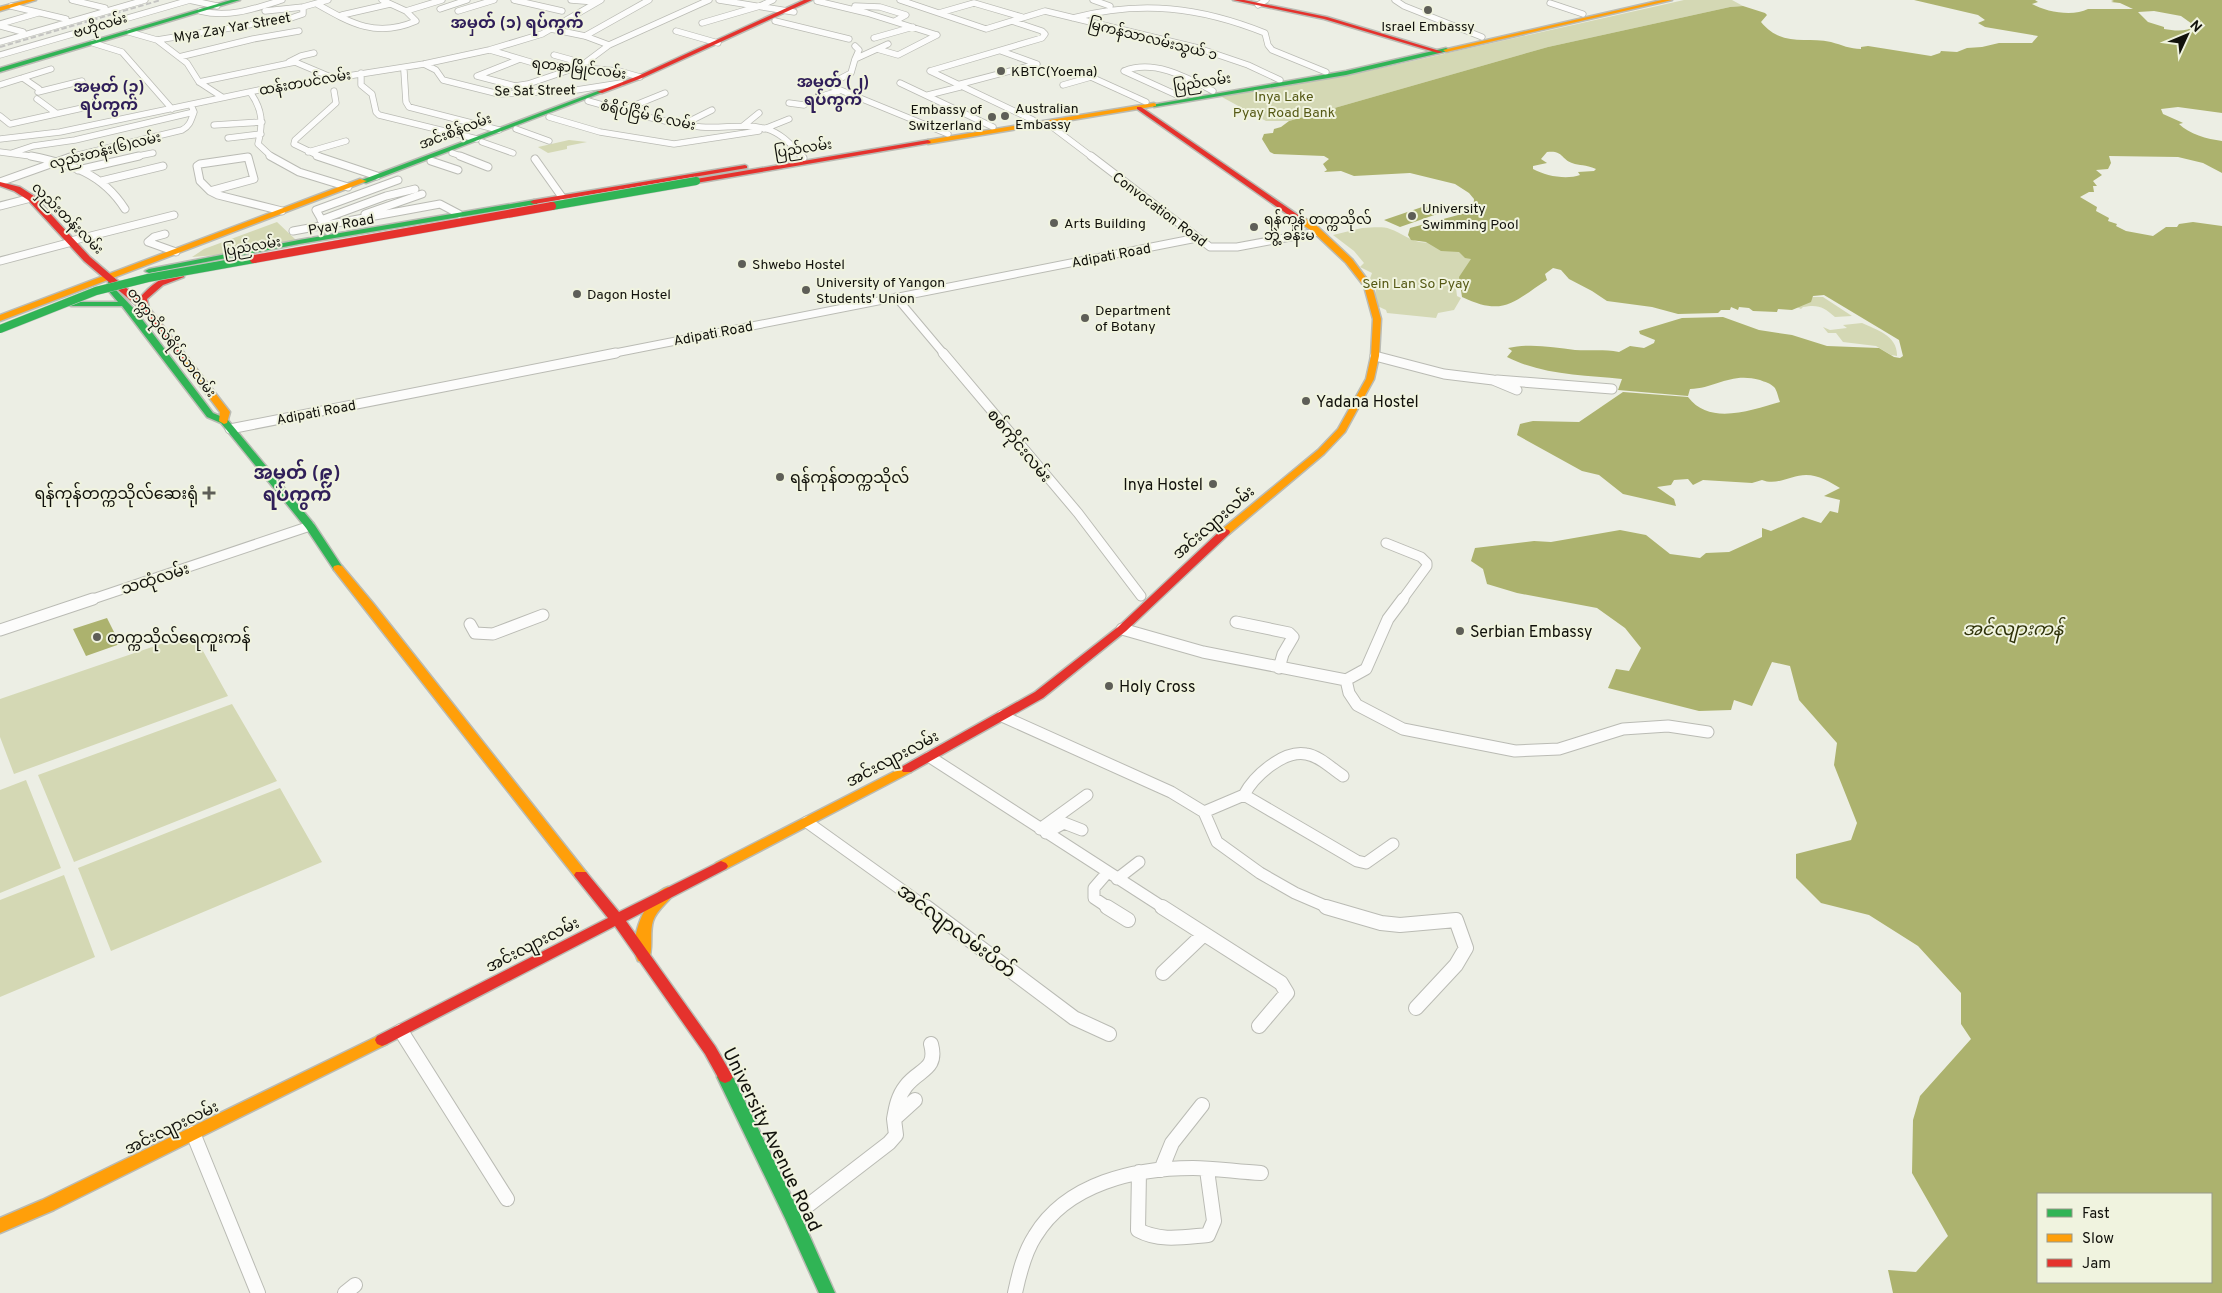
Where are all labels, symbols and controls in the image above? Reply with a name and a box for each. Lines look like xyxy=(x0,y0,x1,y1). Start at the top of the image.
marker: Israel Embassy xyxy=(1422,4,1434,16)
street label: ဗဟိုလမ်း xyxy=(71,7,130,45)
street label: Mya Zay Yar Street xyxy=(172,10,292,47)
north arrow xyxy=(2162,10,2212,60)
district label: အမှတ် (၁) ရပ်ကွက် xyxy=(451,11,584,36)
street label: မြကန်သာလမ်းသွယ် ၁ xyxy=(1086,13,1220,67)
text: N xyxy=(2186,17,2205,37)
place label: Israel Embassy xyxy=(1381,19,1475,36)
street label: ရတနာမြိုင်လမ်း xyxy=(530,52,627,86)
street label: ထန်းတပင်လမ်း xyxy=(257,64,353,102)
place label: KBTC(Yoema) xyxy=(1011,64,1097,81)
marker: KBTC(Yoema) xyxy=(995,65,1007,77)
street label: ပြည်လမ်း xyxy=(1172,68,1233,98)
district label: အမှတ် (၂) ရပ်ကွက် xyxy=(797,70,869,113)
district label: အမှတ် (၃) ရပ်ကွက် xyxy=(73,75,145,118)
street label: Se Sat Street xyxy=(494,82,576,101)
park label: Inya Lake Pyay Road Bank xyxy=(1233,89,1335,122)
street label: စံရိပ်ငြိမ် ၆ လမ်း xyxy=(598,95,698,137)
place label: Australian Embassy xyxy=(1015,101,1079,134)
place label: Embassy of Switzerland xyxy=(908,102,982,135)
street label: အင်းစိန်လမ်း xyxy=(416,108,495,156)
marker: Australian Embassy xyxy=(999,110,1011,122)
marker: Embassy of Switzerland xyxy=(986,111,998,123)
street label: လှည်းတန်း(၆)လမ်း xyxy=(47,126,163,175)
street label: ပြည်လမ်း xyxy=(773,134,834,164)
street label: Convocation Road xyxy=(1109,169,1210,251)
street label: လှည်းတန်းလမ်း xyxy=(26,177,109,260)
place label: University Swimming Pool xyxy=(1422,201,1519,234)
place label: ရန်ကုန် တက္ကသိုလ် ဘွဲ့ ခန်းမ xyxy=(1264,209,1372,247)
marker: University Swimming Pool xyxy=(1406,210,1418,222)
street label: Pyay Road xyxy=(307,211,376,240)
place label: Arts Building xyxy=(1064,216,1146,233)
marker: Arts Building xyxy=(1048,217,1060,229)
marker: ရန်ကုန် တက္ကသိုလ် ဘွဲ့ ခန်းမ xyxy=(1248,221,1260,233)
street label: ပြည်လမ်း xyxy=(222,231,283,263)
street label: Adipati Road xyxy=(1070,240,1152,272)
place label: Shwebo Hostel xyxy=(752,257,845,274)
marker: Shwebo Hostel xyxy=(736,258,748,270)
place label: University of Yangon Students' Union xyxy=(816,275,945,308)
park label: Sein Lan So Pyay xyxy=(1362,276,1470,293)
street label: တက္ကသိုလ်ရိပ်သာလမ်း xyxy=(121,283,221,402)
marker: University of Yangon Students' Union xyxy=(800,284,812,296)
place label: Dagon Hostel xyxy=(587,287,671,304)
marker: Dagon Hostel xyxy=(571,288,583,300)
place label: Department of Botany xyxy=(1095,303,1171,336)
marker: Department of Botany xyxy=(1079,312,1091,324)
street label: Adipati Road xyxy=(672,318,754,350)
place label: Yadana Hostel xyxy=(1316,393,1419,413)
marker: Yadana Hostel xyxy=(1300,395,1312,407)
street label: Adipati Road xyxy=(275,397,357,429)
street label: စစ်ကိုင်းလမ်း xyxy=(980,404,1057,489)
district label: အမှတ် (၉) ရပ်ကွက် xyxy=(254,459,340,510)
place label: ရန်ကုန်တက္ကသိုလ် xyxy=(790,466,909,492)
marker: ရန်ကုန်တက္ကသိုလ် xyxy=(774,471,786,483)
place label: Inya Hostel xyxy=(1123,476,1203,496)
marker: Inya Hostel xyxy=(1207,478,1219,490)
street label: အင်းလျားလမ်း xyxy=(1167,480,1261,566)
place label: ရန်ကုန်တက္ကသိုလ်ဆေးရုံ xyxy=(34,482,198,508)
marker: ရန်ကုန်တက္ကသိုလ်ဆေးရုံ xyxy=(202,486,216,500)
street label: သထုံလမ်း xyxy=(118,557,193,603)
water label: အင်လျားကန် xyxy=(1963,616,2066,644)
place label: Serbian Embassy xyxy=(1470,623,1593,643)
marker: Serbian Embassy xyxy=(1454,625,1466,637)
place label: တက္ကသိုလ်ရေကူးကန် xyxy=(107,626,251,652)
marker: တက္ကသိုလ်ရေကူးကန် xyxy=(91,631,103,643)
place label: Holy Cross xyxy=(1119,678,1196,698)
marker: Holy Cross xyxy=(1103,680,1115,692)
street label: အင်းလျားလမ်း xyxy=(842,724,944,794)
street label: အင်လျာလမ်းပိတ် xyxy=(890,876,1022,986)
street label: အင်းလျားလမ်း xyxy=(481,911,584,980)
street label: University Avenue Road xyxy=(716,1044,826,1236)
street label: အင်းလျားလမ်း xyxy=(120,1095,223,1162)
legend xyxy=(2037,1193,2212,1283)
text: Fast xyxy=(2082,1205,2110,1224)
text: Slow xyxy=(2082,1230,2114,1249)
text: Jam xyxy=(2082,1255,2111,1274)

